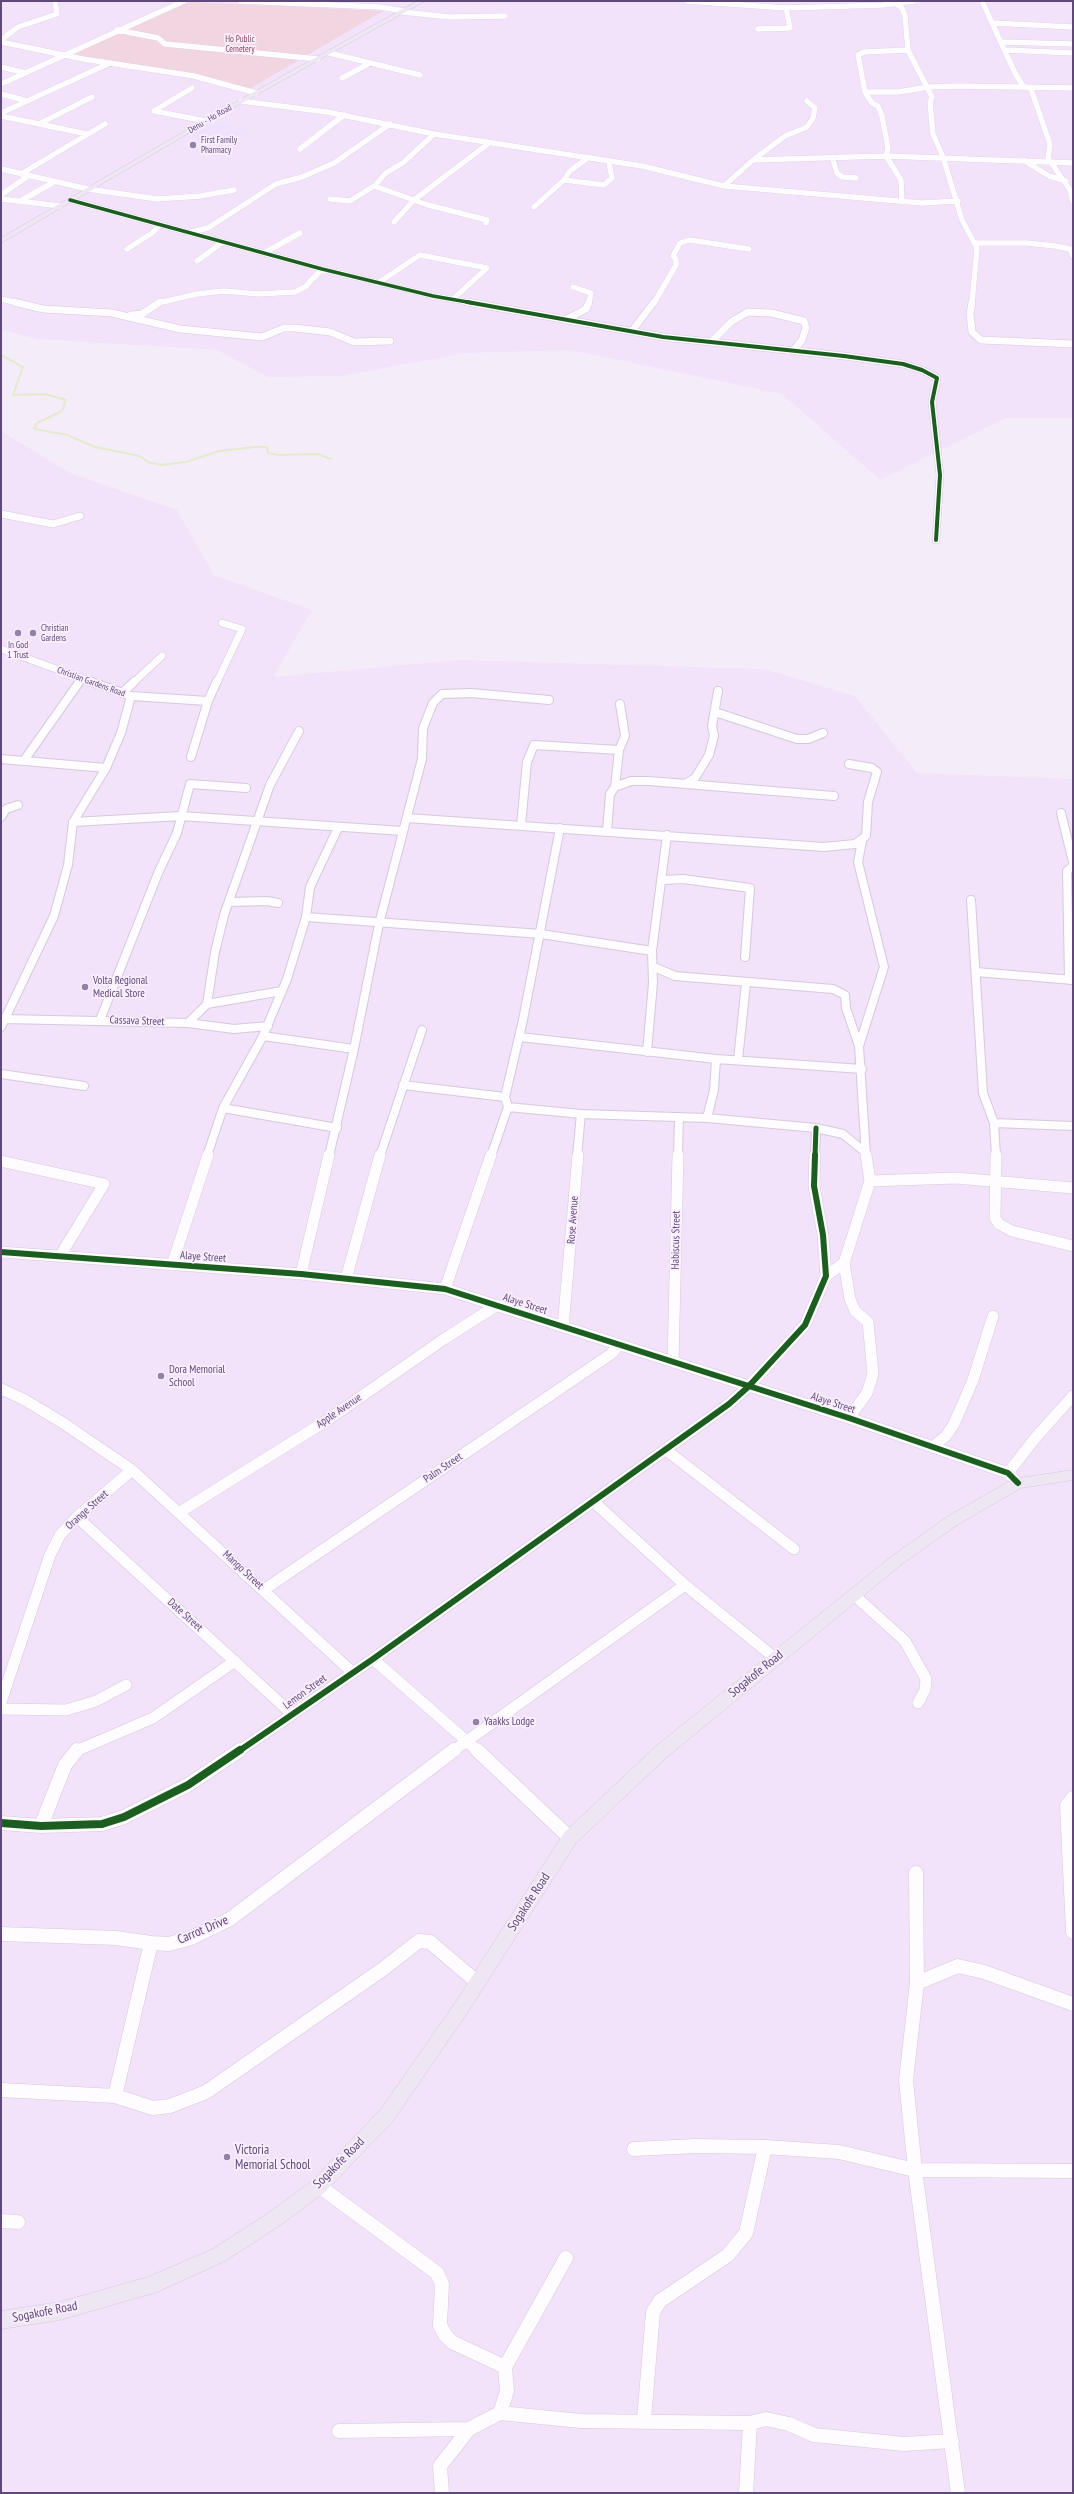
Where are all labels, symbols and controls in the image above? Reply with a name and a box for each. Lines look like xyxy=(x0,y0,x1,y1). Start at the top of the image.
park label: Ho Public Cemetery xyxy=(225,34,255,55)
street label: Denu - Ho Road xyxy=(186,102,234,136)
place label: First Family Pharmacy xyxy=(201,135,237,156)
marker: First Family Pharmacy xyxy=(188,140,198,150)
place label: Christian Gardens xyxy=(41,623,69,644)
marker: In God 1 Trust xyxy=(13,628,23,638)
marker: Christian Gardens xyxy=(28,628,38,638)
place label: In God 1 Trust xyxy=(7,640,29,661)
street label: Christian Gardens Road xyxy=(55,665,127,699)
place label: Volta Regional Medical Store xyxy=(93,974,148,1000)
marker: Volta Regional Medical Store xyxy=(80,982,90,992)
street label: Cassava Street xyxy=(109,1013,165,1029)
street label: Rose Avenue xyxy=(565,1196,581,1244)
street label: Habiscus Street xyxy=(669,1211,683,1269)
street label: Alaye Street xyxy=(180,1249,226,1265)
street label: Alaye Street xyxy=(501,1291,549,1317)
place label: Dora Memorial School xyxy=(169,1363,225,1389)
marker: Dora Memorial School xyxy=(156,1371,166,1381)
street label: Alaye Street xyxy=(809,1390,857,1416)
street label: Apple Avenue xyxy=(314,1391,364,1431)
street label: Palm Street xyxy=(421,1450,465,1486)
street label: Orange Street xyxy=(63,1487,111,1533)
street label: Mango Street xyxy=(220,1548,266,1592)
street label: Date Street xyxy=(165,1596,205,1634)
street label: Sogakofe Road xyxy=(725,1647,787,1701)
street label: Lemon Street xyxy=(281,1672,329,1712)
place label: Yaakks Lodge xyxy=(484,1715,535,1729)
marker: Yaakks Lodge xyxy=(471,1717,481,1727)
street label: Sogakofe Road xyxy=(505,1870,553,1934)
street label: Carrot Drive xyxy=(175,1912,231,1948)
street label: Sogakofe Road xyxy=(310,2134,368,2192)
place label: Victoria Memorial School xyxy=(235,2142,310,2173)
marker: Victoria Memorial School xyxy=(222,2152,232,2162)
street label: Sogakofe Road xyxy=(11,2298,79,2326)

